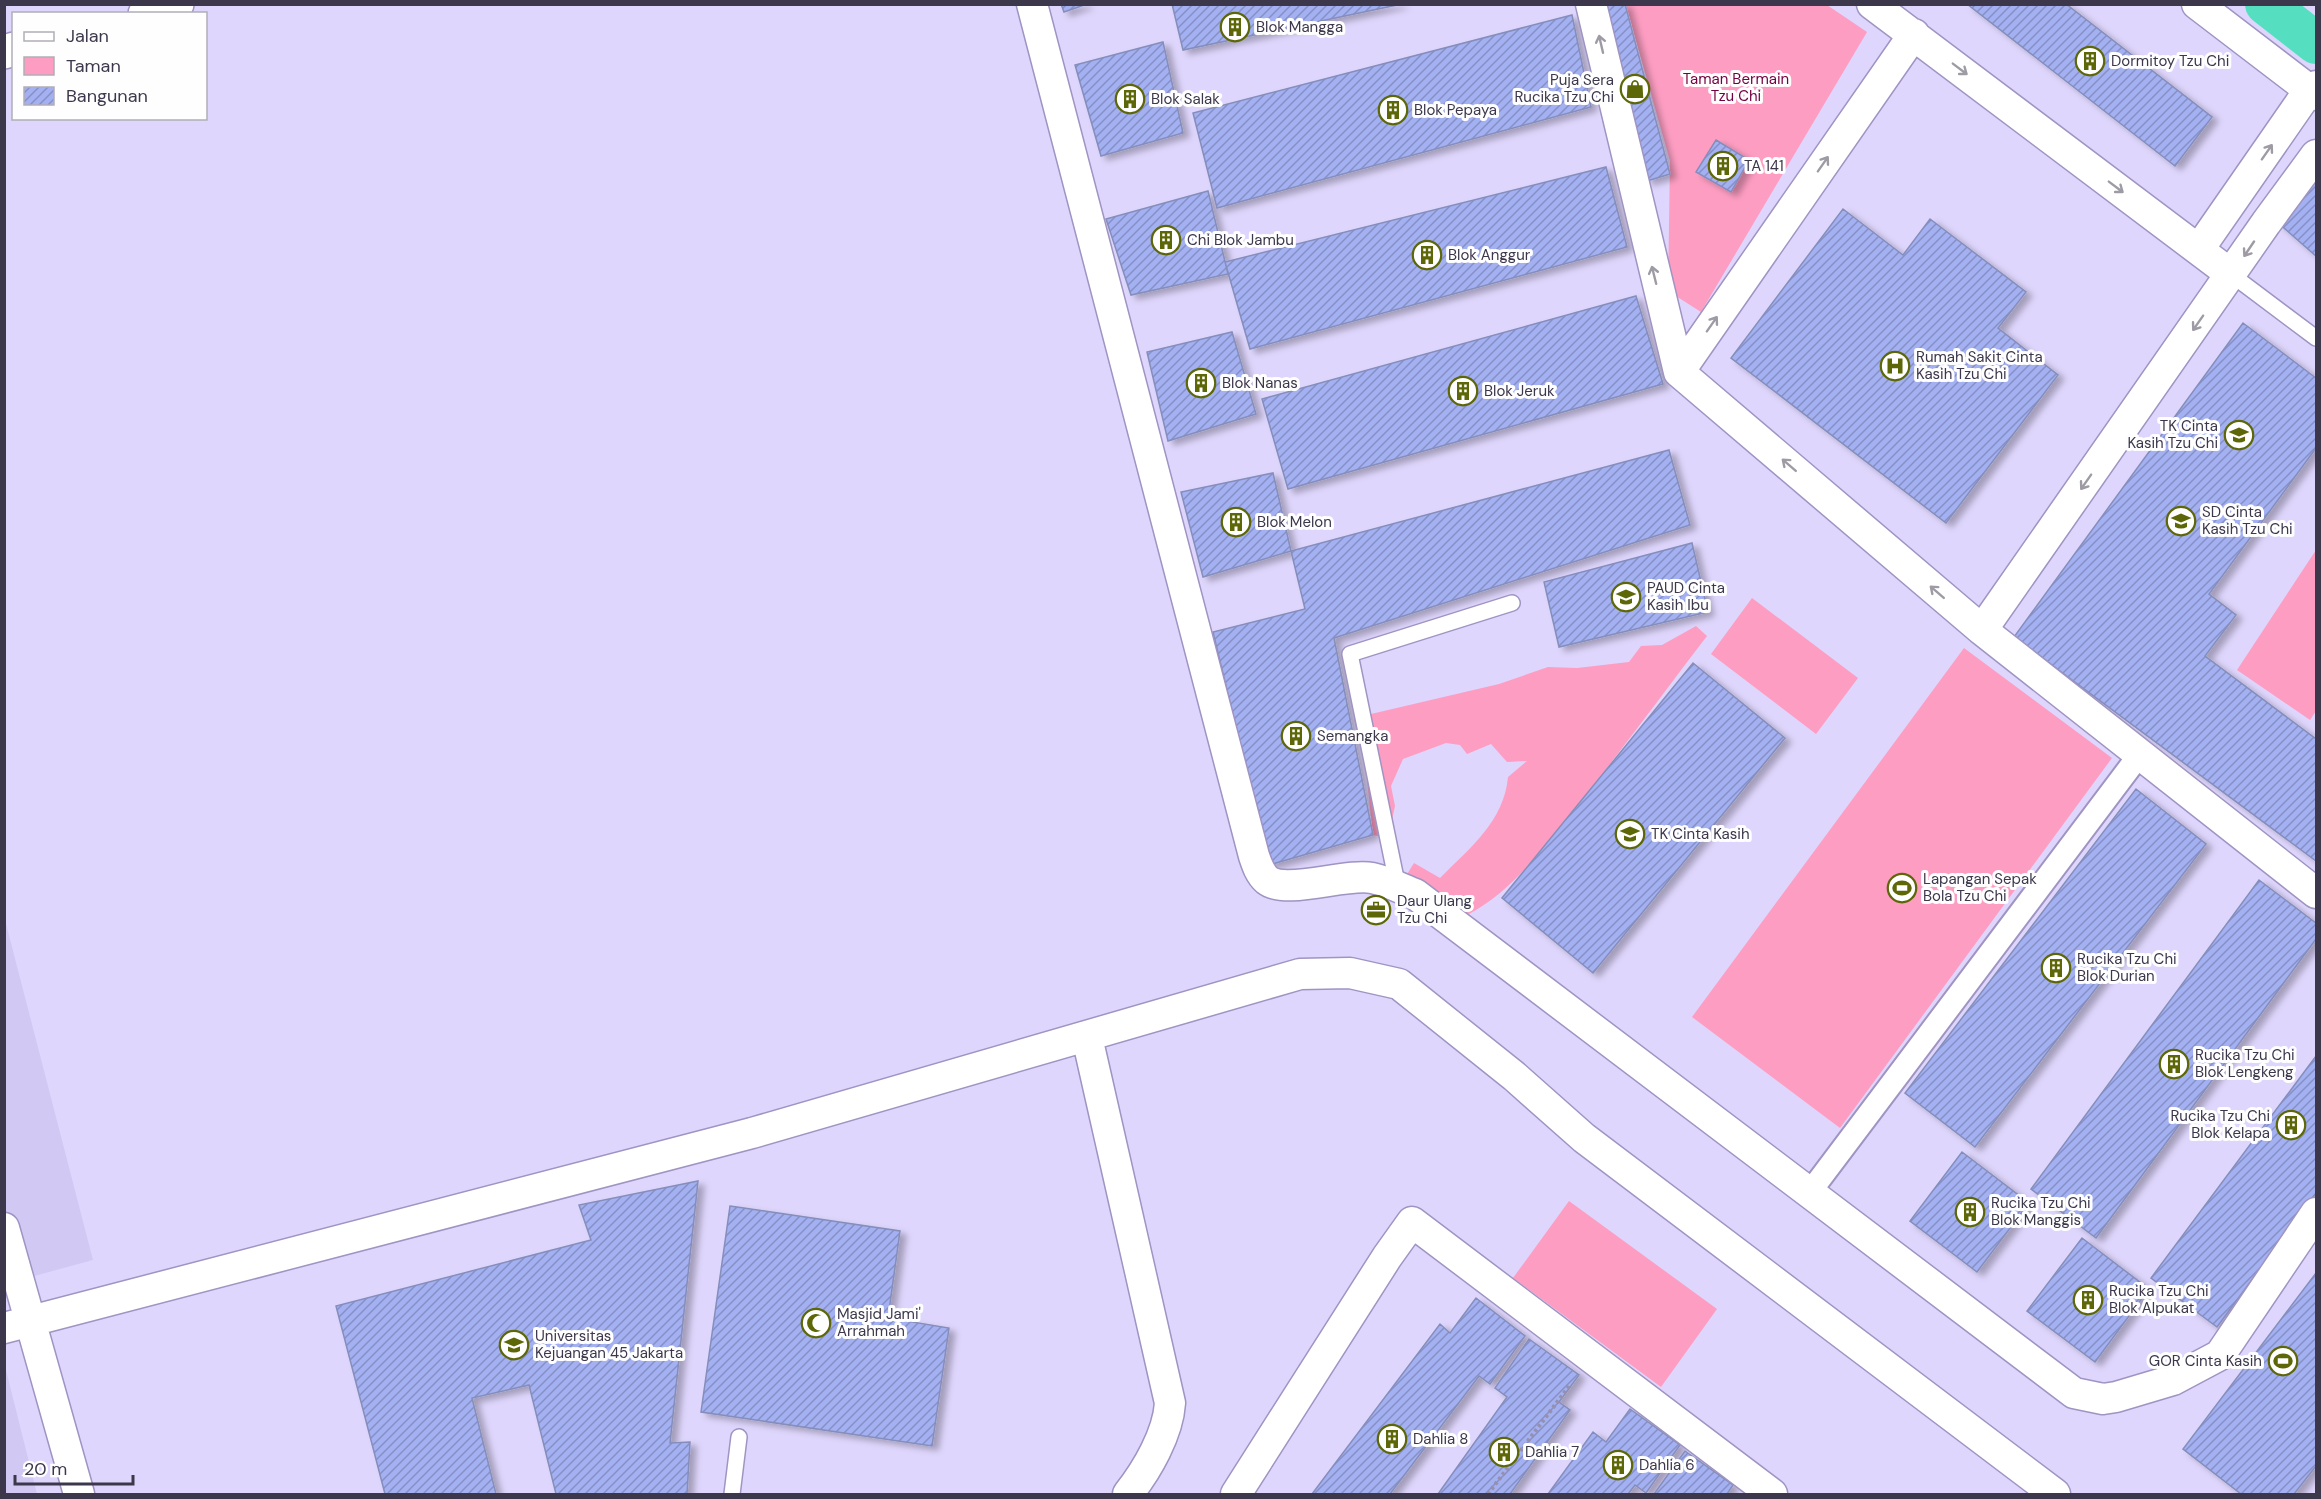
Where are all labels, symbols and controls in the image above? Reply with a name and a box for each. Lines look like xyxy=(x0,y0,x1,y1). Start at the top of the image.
building icon: Blok Mangga xyxy=(1219,11,1251,43)
legend xyxy=(12,12,207,120)
place label: Blok Mangga xyxy=(1256,17,1343,37)
text: Jalan xyxy=(66,24,109,48)
one-way arrow xyxy=(1594,34,1606,53)
building icon: Dormitoy Tzu Chi xyxy=(2074,45,2106,77)
place label: Dormitoy Tzu Chi xyxy=(2111,51,2229,71)
text: Taman xyxy=(66,54,121,78)
one-way arrow xyxy=(1952,63,1968,75)
park label: Taman Bermain Tzu Chi xyxy=(1683,69,1789,106)
place label: Puja Sera Rucika Tzu Chi xyxy=(1514,70,1614,107)
shop icon: Puja Sera Rucika Tzu Chi xyxy=(1619,73,1651,105)
building icon: Blok Salak xyxy=(1114,83,1146,115)
text: Bangunan xyxy=(66,84,148,108)
place label: Blok Salak xyxy=(1151,89,1220,109)
building icon: Blok Pepaya xyxy=(1377,94,1409,126)
place label: Blok Pepaya xyxy=(1414,100,1497,120)
one-way arrow xyxy=(2261,144,2273,160)
building icon: TA 141 xyxy=(1707,150,1739,182)
place label: TA 141 xyxy=(1744,156,1784,176)
one-way arrow xyxy=(1817,156,1829,172)
one-way arrow xyxy=(2107,180,2123,193)
building icon: Chi Blok Jambu xyxy=(1150,224,1182,256)
place label: Chi Blok Jambu xyxy=(1187,230,1294,250)
building icon: Blok Anggur xyxy=(1411,239,1443,271)
one-way arrow xyxy=(2243,240,2255,257)
place label: Blok Anggur xyxy=(1448,245,1531,265)
one-way arrow xyxy=(1647,265,1659,284)
one-way arrow xyxy=(2192,314,2204,330)
one-way arrow xyxy=(1706,316,1718,333)
place label: Rumah Sakit Cinta Kasih Tzu Chi xyxy=(1916,347,2043,384)
hospital icon: Rumah Sakit Cinta Kasih Tzu Chi xyxy=(1879,350,1911,382)
building icon: Blok Nanas xyxy=(1185,367,1217,399)
place label: Blok Nanas xyxy=(1222,373,1298,393)
building icon: Blok Jeruk xyxy=(1447,375,1479,407)
place label: Blok Jeruk xyxy=(1484,381,1555,401)
place label: TK Cinta Kasih Tzu Chi xyxy=(2127,416,2218,453)
school or university icon: TK Cinta Kasih Tzu Chi xyxy=(2223,419,2255,451)
one-way arrow xyxy=(1782,458,1797,472)
one-way arrow xyxy=(2080,473,2092,490)
place label: SD Cinta Kasih Tzu Chi xyxy=(2202,502,2293,539)
school or university icon: SD Cinta Kasih Tzu Chi xyxy=(2165,505,2197,537)
building icon: Blok Melon xyxy=(1220,506,1252,538)
place label: Blok Melon xyxy=(1257,512,1332,532)
place label: PAUD Cinta Kasih Ibu xyxy=(1647,578,1725,615)
school or university icon: PAUD Cinta Kasih Ibu xyxy=(1610,581,1642,613)
one-way arrow xyxy=(1929,585,1945,598)
building icon: Semangka xyxy=(1280,720,1312,752)
place label: Semangka xyxy=(1317,726,1388,746)
school or university icon: TK Cinta Kasih xyxy=(1614,818,1646,850)
place label: TK Cinta Kasih xyxy=(1651,824,1750,844)
place label: Lapangan Sepak Bola Tzu Chi xyxy=(1923,869,2037,906)
sports icon: Lapangan Sepak Bola Tzu Chi xyxy=(1886,872,1918,904)
place label: Daur Ulang Tzu Chi xyxy=(1397,891,1472,928)
office icon: Daur Ulang Tzu Chi xyxy=(1360,894,1392,926)
place label: Rucika Tzu Chi Blok Durian xyxy=(2077,949,2177,986)
building icon: Rucika Tzu Chi Blok Durian xyxy=(2040,952,2072,984)
place label: Rucika Tzu Chi Blok Lengkeng xyxy=(2195,1045,2295,1082)
building icon: Rucika Tzu Chi Blok Lengkeng xyxy=(2158,1048,2190,1080)
place label: Rucika Tzu Chi Blok Kelapa xyxy=(2170,1106,2270,1143)
building icon: Rucika Tzu Chi Blok Kelapa xyxy=(2275,1109,2307,1141)
place label: Rucika Tzu Chi Blok Manggis xyxy=(1991,1193,2091,1230)
building icon: Rucika Tzu Chi Blok Manggis xyxy=(1954,1196,1986,1228)
place label: Rucika Tzu Chi Blok Alpukat xyxy=(2109,1281,2209,1318)
building icon: Rucika Tzu Chi Blok Alpukat xyxy=(2072,1284,2104,1316)
place label: Masjid Jami' Arrahmah xyxy=(837,1304,921,1341)
mosque icon: Masjid Jami' Arrahmah xyxy=(800,1307,832,1339)
place label: Universitas Kejuangan 45 Jakarta xyxy=(535,1326,683,1363)
school or university icon: Universitas Kejuangan 45 Jakarta xyxy=(498,1329,530,1361)
sports icon: GOR Cinta Kasih xyxy=(2267,1345,2299,1377)
place label: GOR Cinta Kasih xyxy=(2149,1351,2262,1371)
building icon: Dahlia 8 xyxy=(1376,1423,1408,1455)
place label: Dahlia 8 xyxy=(1413,1429,1468,1449)
building icon: Dahlia 7 xyxy=(1488,1436,1520,1468)
place label: Dahlia 7 xyxy=(1525,1442,1579,1462)
scale bar xyxy=(15,1448,134,1486)
building icon: Dahlia 6 xyxy=(1602,1449,1634,1481)
place label: Dahlia 6 xyxy=(1639,1455,1695,1475)
text: 20 m xyxy=(24,1457,67,1481)

